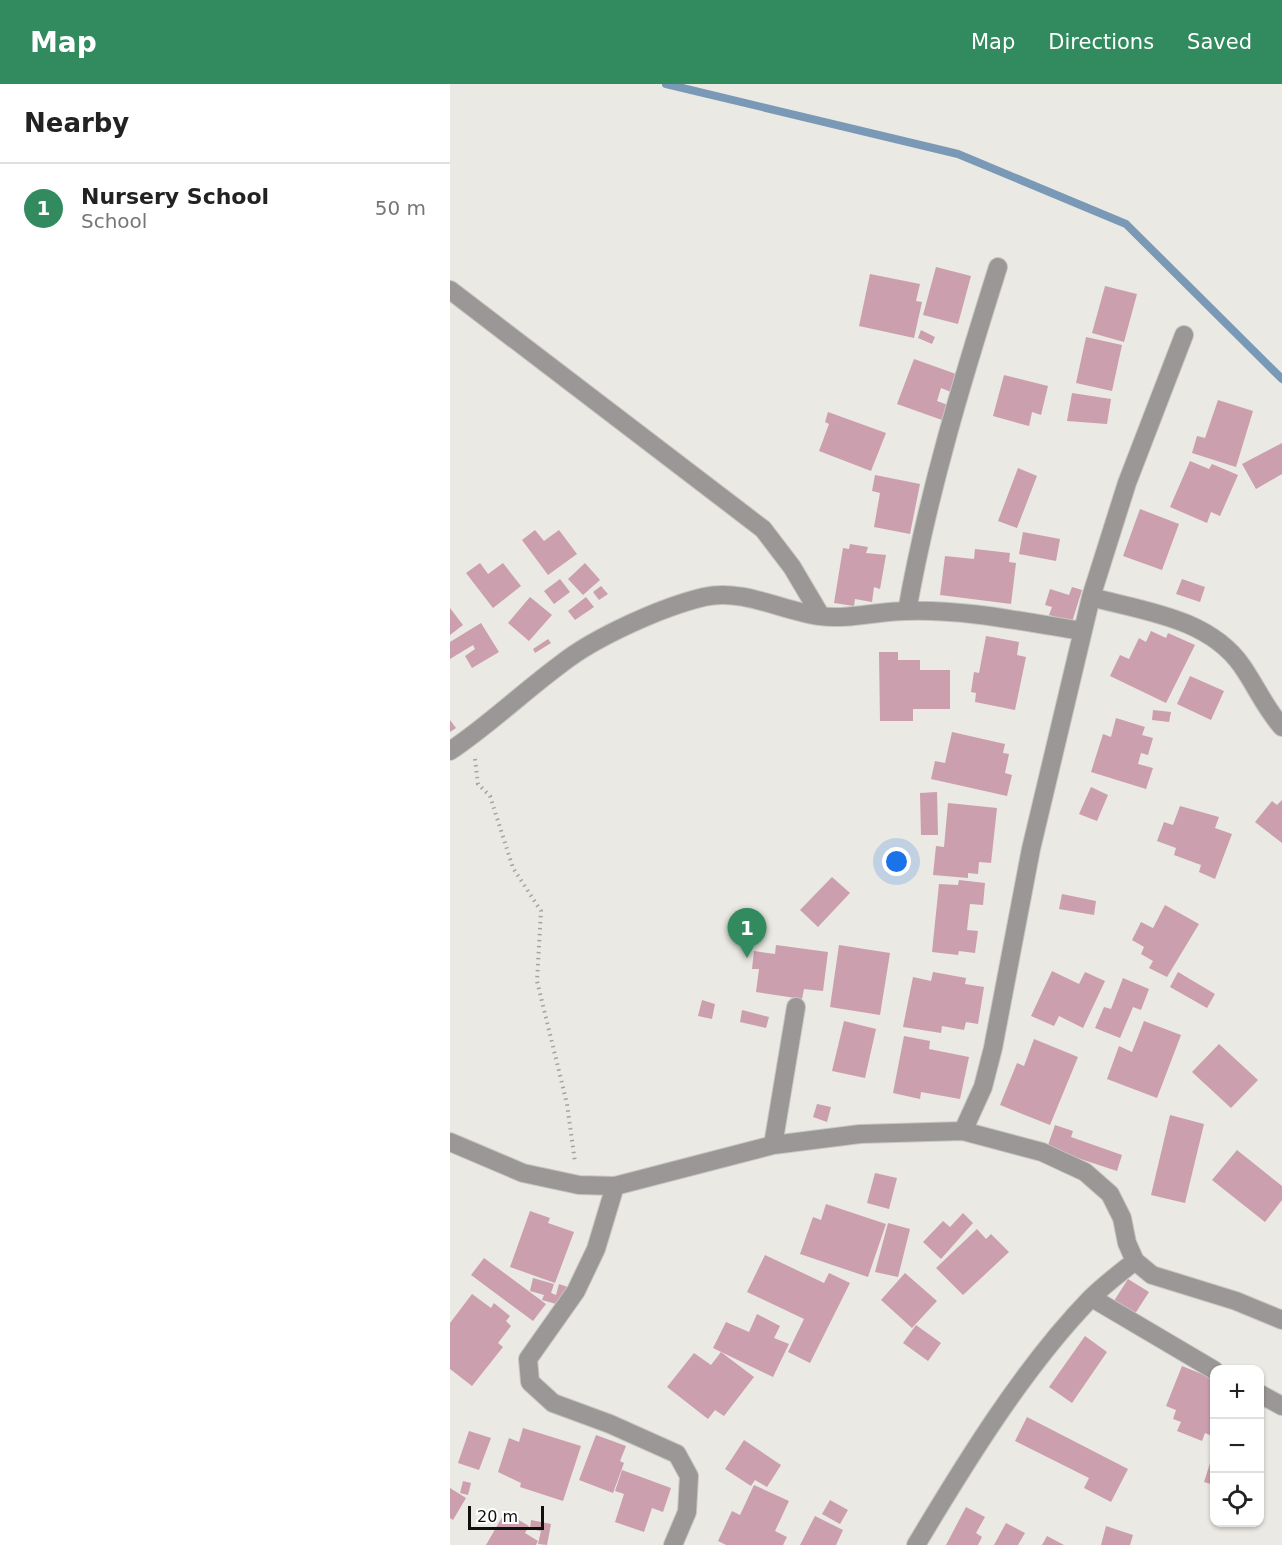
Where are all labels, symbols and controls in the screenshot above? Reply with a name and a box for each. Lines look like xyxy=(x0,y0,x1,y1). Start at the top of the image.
text: Map xyxy=(30,26,97,59)
text: Map xyxy=(971,30,1015,54)
text: Directions xyxy=(1048,30,1154,54)
text: Saved xyxy=(1187,30,1252,54)
text: Nearby xyxy=(24,108,129,138)
text: Nursery School xyxy=(81,184,269,209)
text: 1 xyxy=(37,196,50,220)
text: 50 m xyxy=(375,196,426,220)
text: School xyxy=(81,209,147,233)
your location xyxy=(882,847,911,876)
pin: 1 xyxy=(728,908,766,958)
map controls xyxy=(1210,1365,1264,1527)
button: + xyxy=(1210,1365,1264,1419)
button: − xyxy=(1210,1419,1264,1473)
button: locate xyxy=(1210,1473,1264,1527)
scale bar xyxy=(468,1503,544,1530)
text: 20 m xyxy=(477,1507,518,1526)

